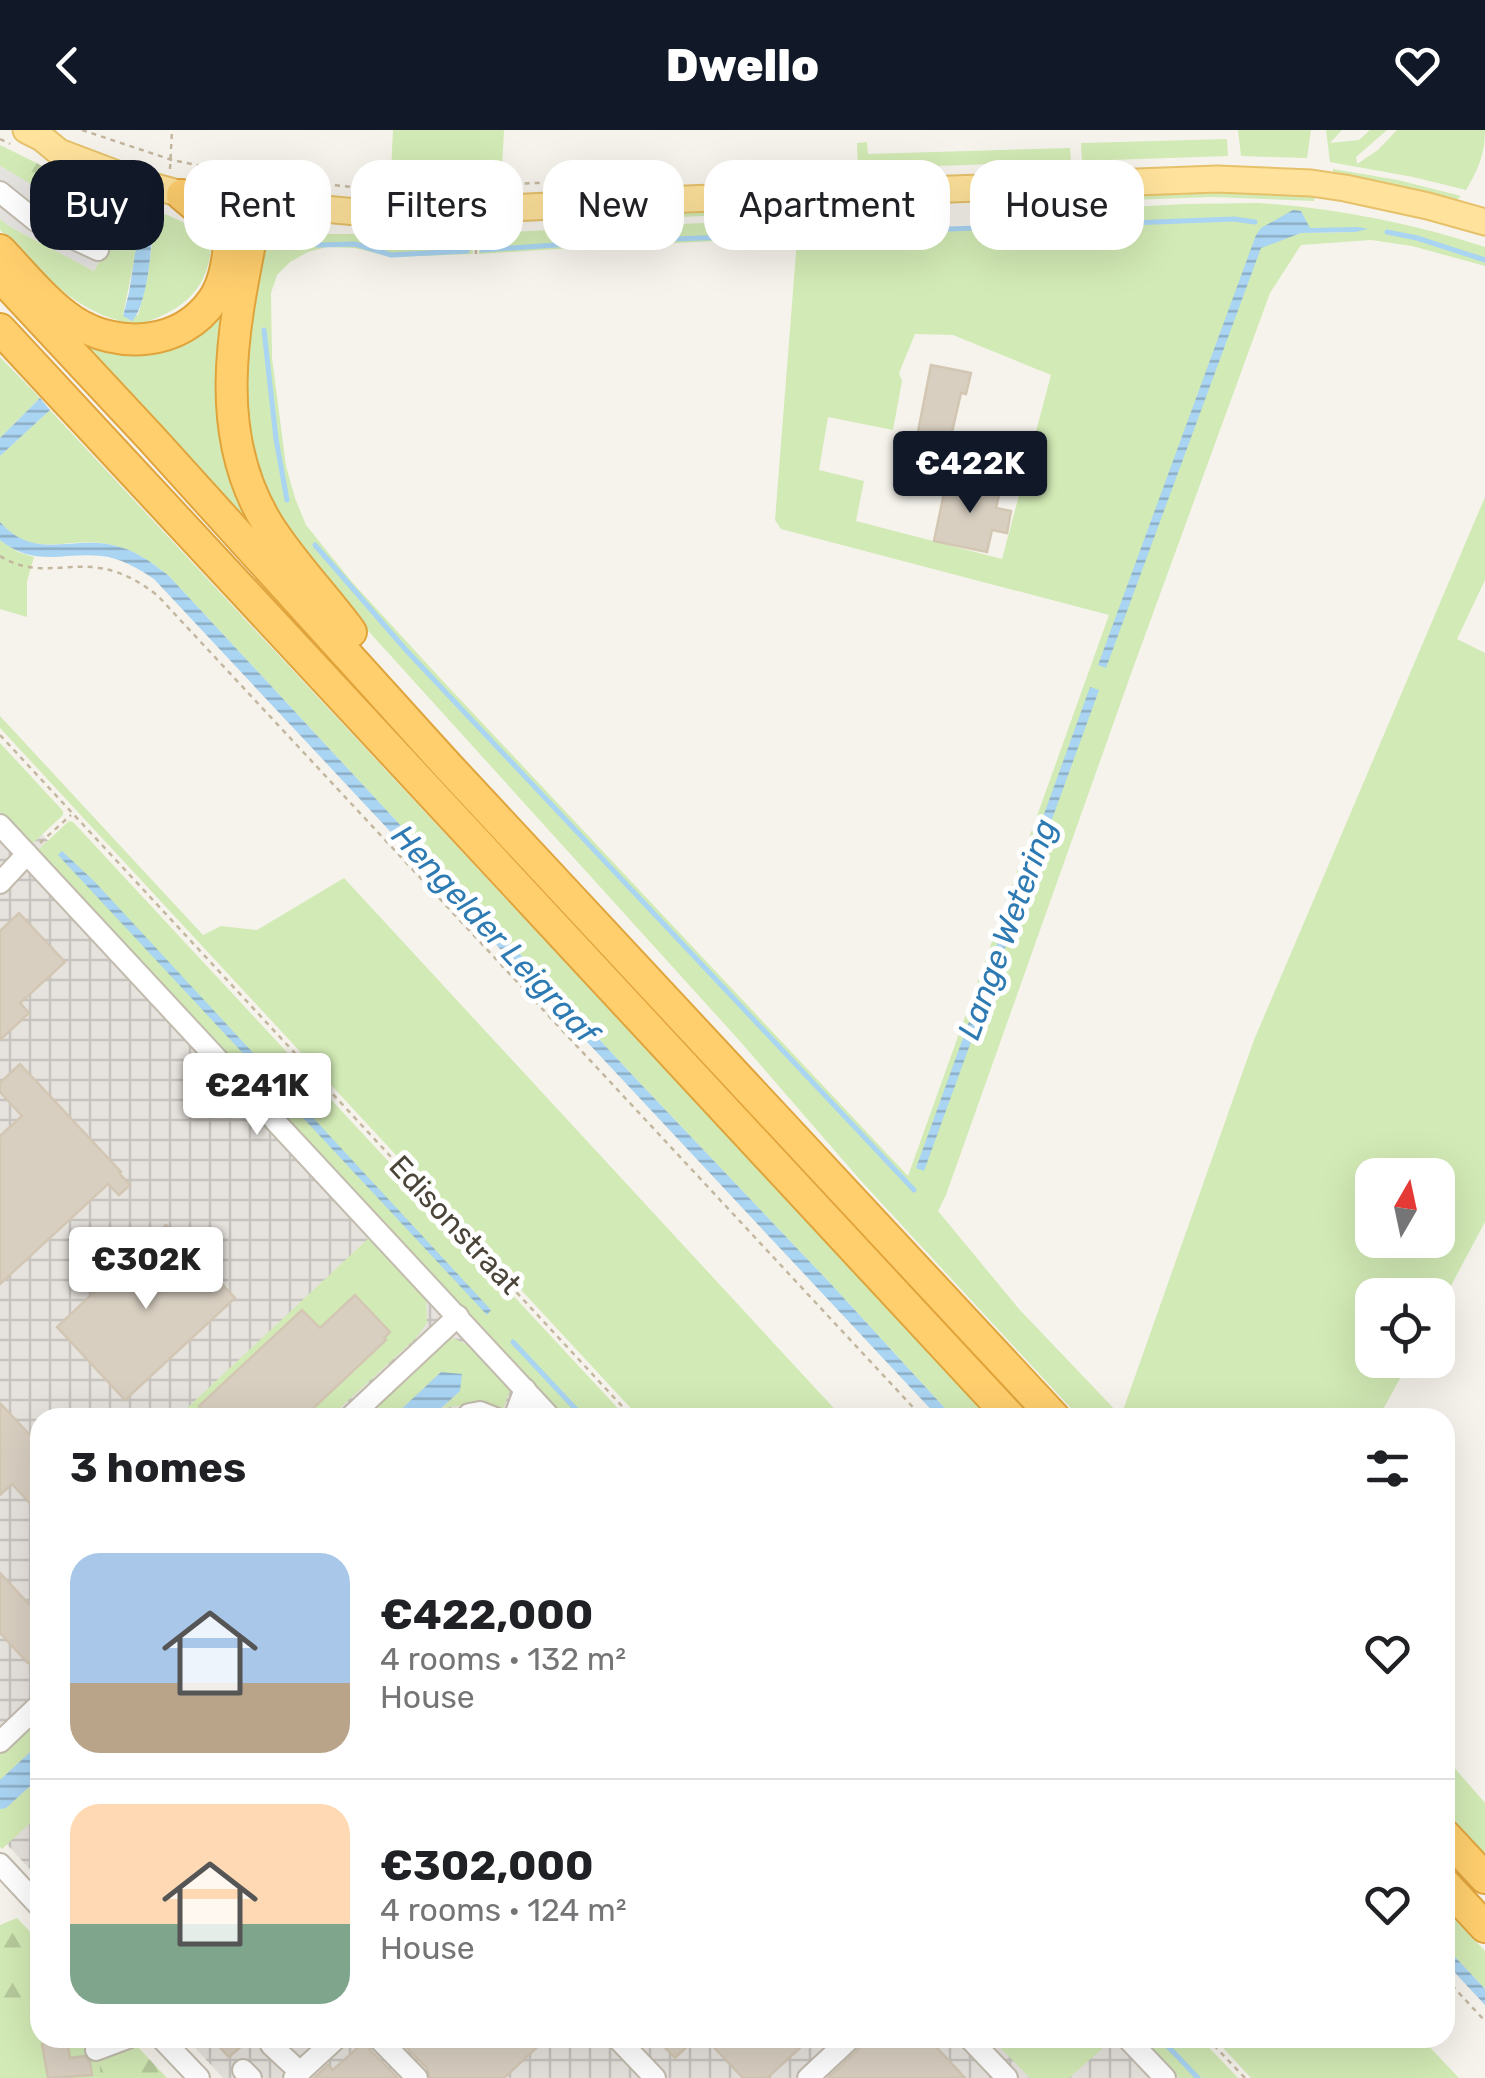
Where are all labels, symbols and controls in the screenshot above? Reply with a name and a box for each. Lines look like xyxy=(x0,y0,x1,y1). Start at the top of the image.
icon: back xyxy=(40,38,95,93)
icon: heart xyxy=(1390,38,1445,93)
text: Dwello xyxy=(666,39,819,92)
chip: Buy xyxy=(30,160,164,250)
chip: Rent xyxy=(184,160,331,250)
chip: Filters xyxy=(351,160,523,250)
chip: New xyxy=(543,160,684,250)
chip: Apartment xyxy=(704,160,950,250)
chip: House xyxy=(970,160,1144,250)
pin: €422K xyxy=(900,431,1040,516)
text: €422K xyxy=(915,444,1025,482)
water label: Lange Wetering xyxy=(949,814,1065,1044)
water label: Hengelder Leigraaf xyxy=(384,817,609,1054)
pin: €241K xyxy=(187,1053,327,1138)
text: €241K xyxy=(205,1066,309,1104)
street label: Edisonstraat xyxy=(382,1148,529,1302)
north arrow xyxy=(1355,1158,1455,1258)
map controls xyxy=(1355,1158,1455,1378)
pin: €302K xyxy=(76,1227,216,1312)
text: €302K xyxy=(91,1240,201,1278)
button: locate xyxy=(1355,1278,1455,1378)
icon: filters xyxy=(1360,1441,1415,1496)
text: 3 homes xyxy=(70,1443,246,1493)
text: €422,000 xyxy=(380,1590,593,1640)
icon: home xyxy=(150,1593,270,1713)
icon: heart xyxy=(1360,1626,1415,1681)
text: 4 rooms · 132 m² xyxy=(380,1640,626,1678)
text: House xyxy=(380,1678,475,1716)
text: €302,000 xyxy=(380,1841,594,1891)
icon: home xyxy=(150,1844,270,1964)
icon: heart xyxy=(1360,1877,1415,1932)
text: 4 rooms · 124 m² xyxy=(380,1891,627,1929)
text: House xyxy=(380,1929,475,1967)

